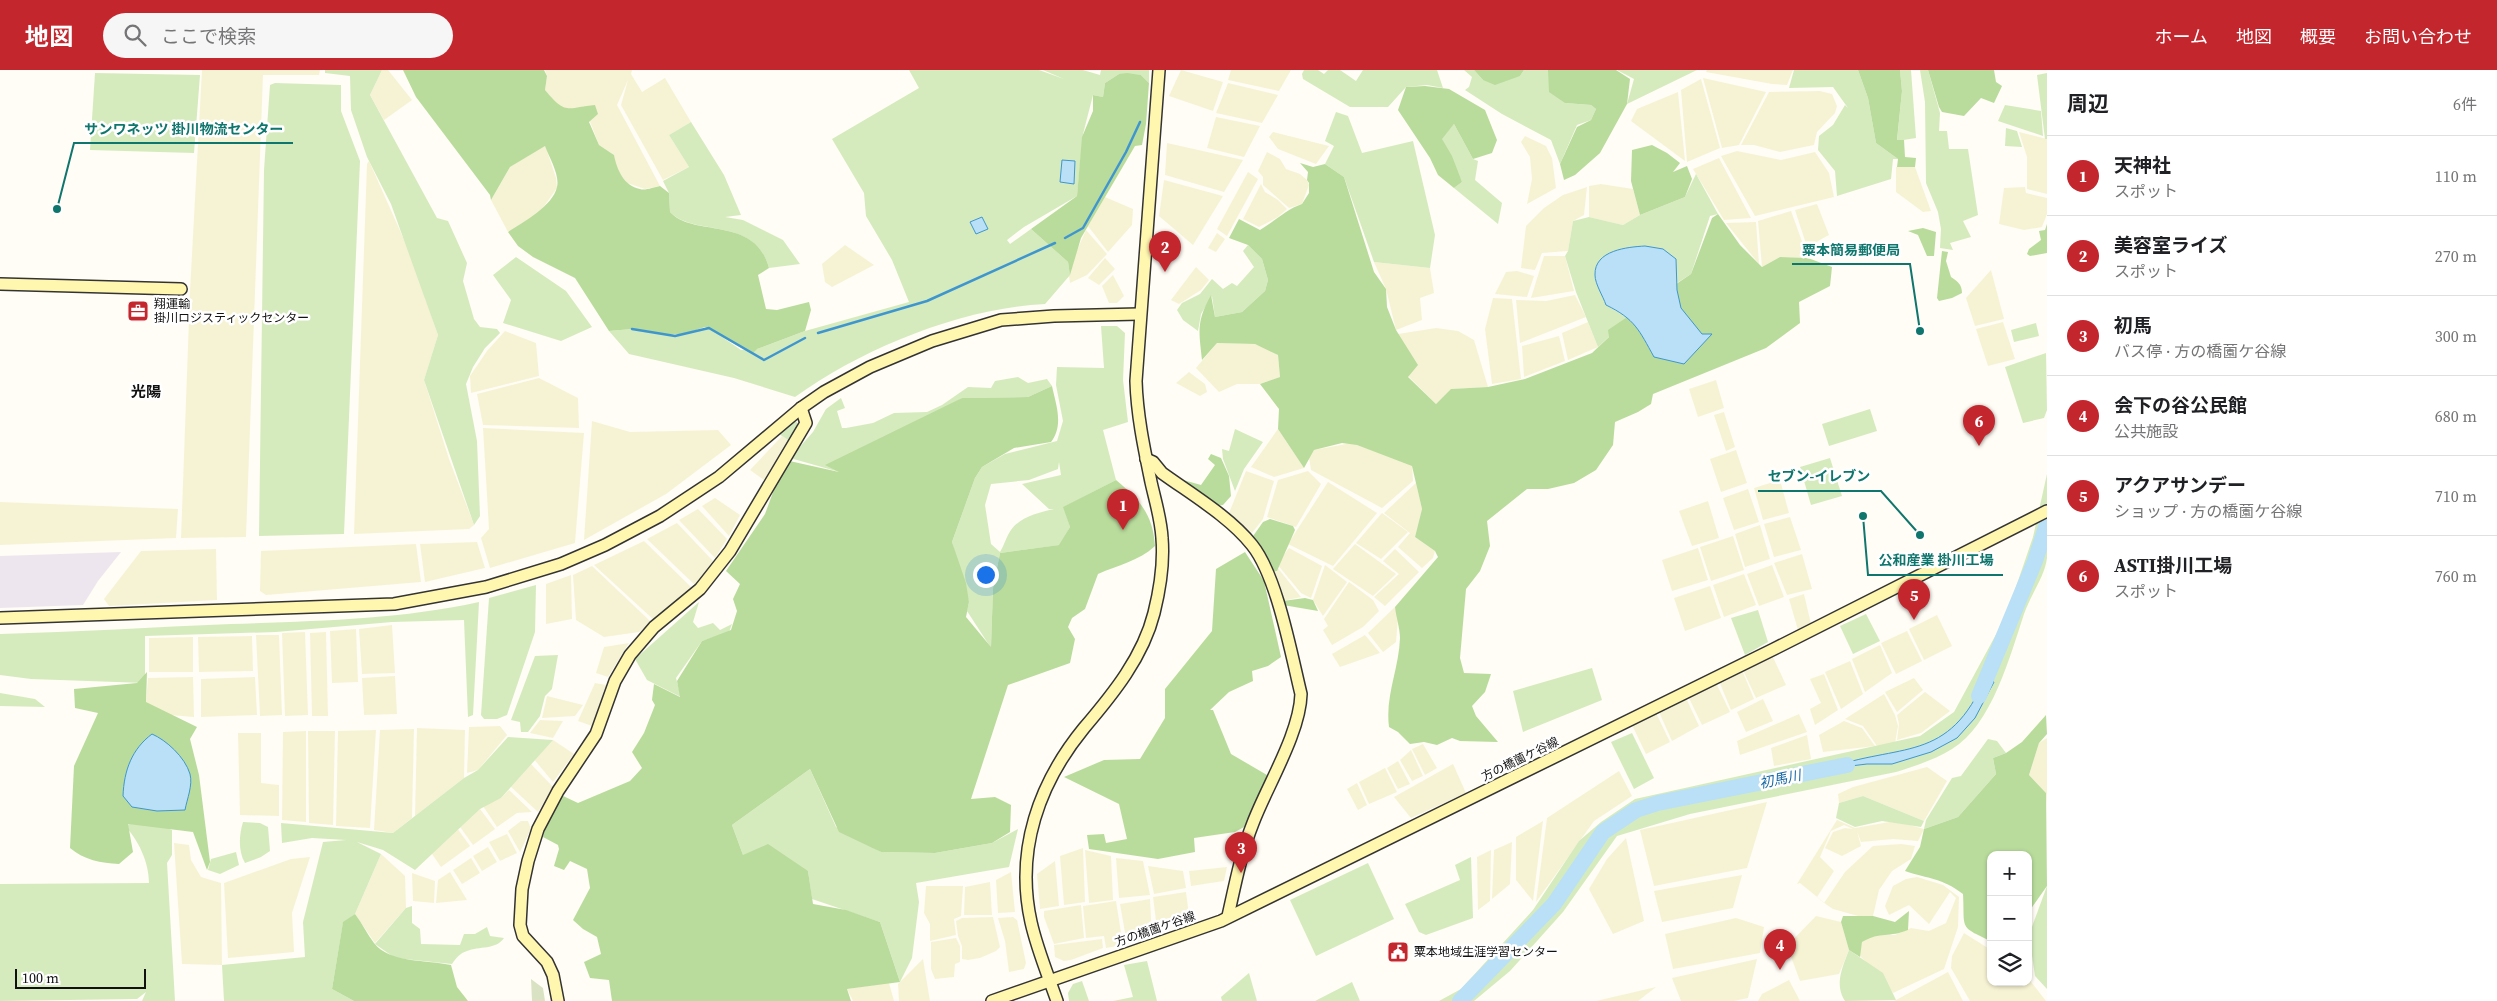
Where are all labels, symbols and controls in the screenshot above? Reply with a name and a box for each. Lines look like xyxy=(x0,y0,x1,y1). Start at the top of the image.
search box xyxy=(103,13,453,58)
text: 地図 xyxy=(25,20,73,53)
icon: search xyxy=(121,21,149,49)
text: ここで検索 xyxy=(161,23,256,49)
text: ホーム xyxy=(2155,24,2208,49)
text: 地図 xyxy=(2236,24,2272,49)
text: 概要 xyxy=(2300,24,2336,49)
text: お問い合わせ xyxy=(2364,24,2472,49)
text: 周辺 xyxy=(2067,89,2109,118)
text: 6件 xyxy=(2453,93,2477,115)
callout: サンワネッツ 掛川物流センター xyxy=(74,114,293,143)
text: サンワネッツ 掛川物流センター xyxy=(85,119,284,139)
text: 天神社 xyxy=(2114,152,2171,178)
text: 1 xyxy=(2079,165,2087,187)
text: 110 m xyxy=(2435,165,2477,187)
text: スポット xyxy=(2114,180,2178,202)
pin: 2 xyxy=(1149,231,1181,272)
text: 美容室ライズ xyxy=(2114,232,2227,258)
callout: 粟本簡易郵便局 xyxy=(1792,235,1910,264)
text: 粟本簡易郵便局 xyxy=(1802,240,1900,260)
text: 2 xyxy=(2079,245,2087,267)
text: 270 m xyxy=(2435,245,2477,267)
text: スポット xyxy=(2114,260,2178,282)
place label: 翔運輸 掛川ロジスティックセンター xyxy=(154,296,309,326)
office icon: 翔運輸 掛川ロジスティックセンター xyxy=(126,299,150,323)
text: 初馬 xyxy=(2114,312,2152,338)
text: 3 xyxy=(2079,325,2087,347)
text: 300 m xyxy=(2435,325,2477,347)
text: バス停 · 方の橋薗ケ谷線 xyxy=(2114,340,2286,362)
district label: 光陽 xyxy=(131,381,161,402)
text: 会下の谷公民館 xyxy=(2114,392,2247,418)
pin: 6 xyxy=(1963,405,1995,446)
text: 4 xyxy=(2079,405,2087,427)
text: 680 m xyxy=(2435,405,2477,427)
text: 公共施設 xyxy=(2114,420,2178,442)
callout: セブン-イレブン xyxy=(1758,462,1881,491)
text: セブン-イレブン xyxy=(1768,466,1870,486)
text: アクアサンデー xyxy=(2114,472,2246,498)
text: 5 xyxy=(2079,485,2087,507)
text: 710 m xyxy=(2435,485,2477,507)
pin: 1 xyxy=(1107,489,1139,530)
text: ショップ · 方の橋薗ケ谷線 xyxy=(2114,500,2302,522)
callout: 公和産業 掛川工場 xyxy=(1868,546,2003,575)
text: 公和産業 掛川工場 xyxy=(1879,550,1994,570)
text: ASTI掛川工場 xyxy=(2114,552,2232,578)
your location xyxy=(973,562,999,588)
text: 6 xyxy=(2079,565,2087,587)
text: 760 m xyxy=(2435,565,2477,587)
pin: 5 xyxy=(1898,579,1930,620)
text: スポット xyxy=(2114,580,2178,602)
street label: 方の橋薗ケ谷線 xyxy=(1479,733,1561,785)
water label: 初馬川 xyxy=(1757,764,1805,793)
pin: 3 xyxy=(1225,832,1257,873)
map controls xyxy=(1987,851,2032,986)
button: + xyxy=(1987,851,2032,896)
button: − xyxy=(1987,896,2032,941)
street label: 方の橋薗ケ谷線 xyxy=(1113,908,1197,950)
pin: 4 xyxy=(1764,929,1796,970)
public building icon: 粟本地域生涯学習センター xyxy=(1386,940,1410,964)
button: layers xyxy=(1987,941,2032,986)
place label: 粟本地域生涯学習センター xyxy=(1414,944,1558,960)
scale bar xyxy=(15,966,146,989)
text: 100 m xyxy=(22,968,59,988)

